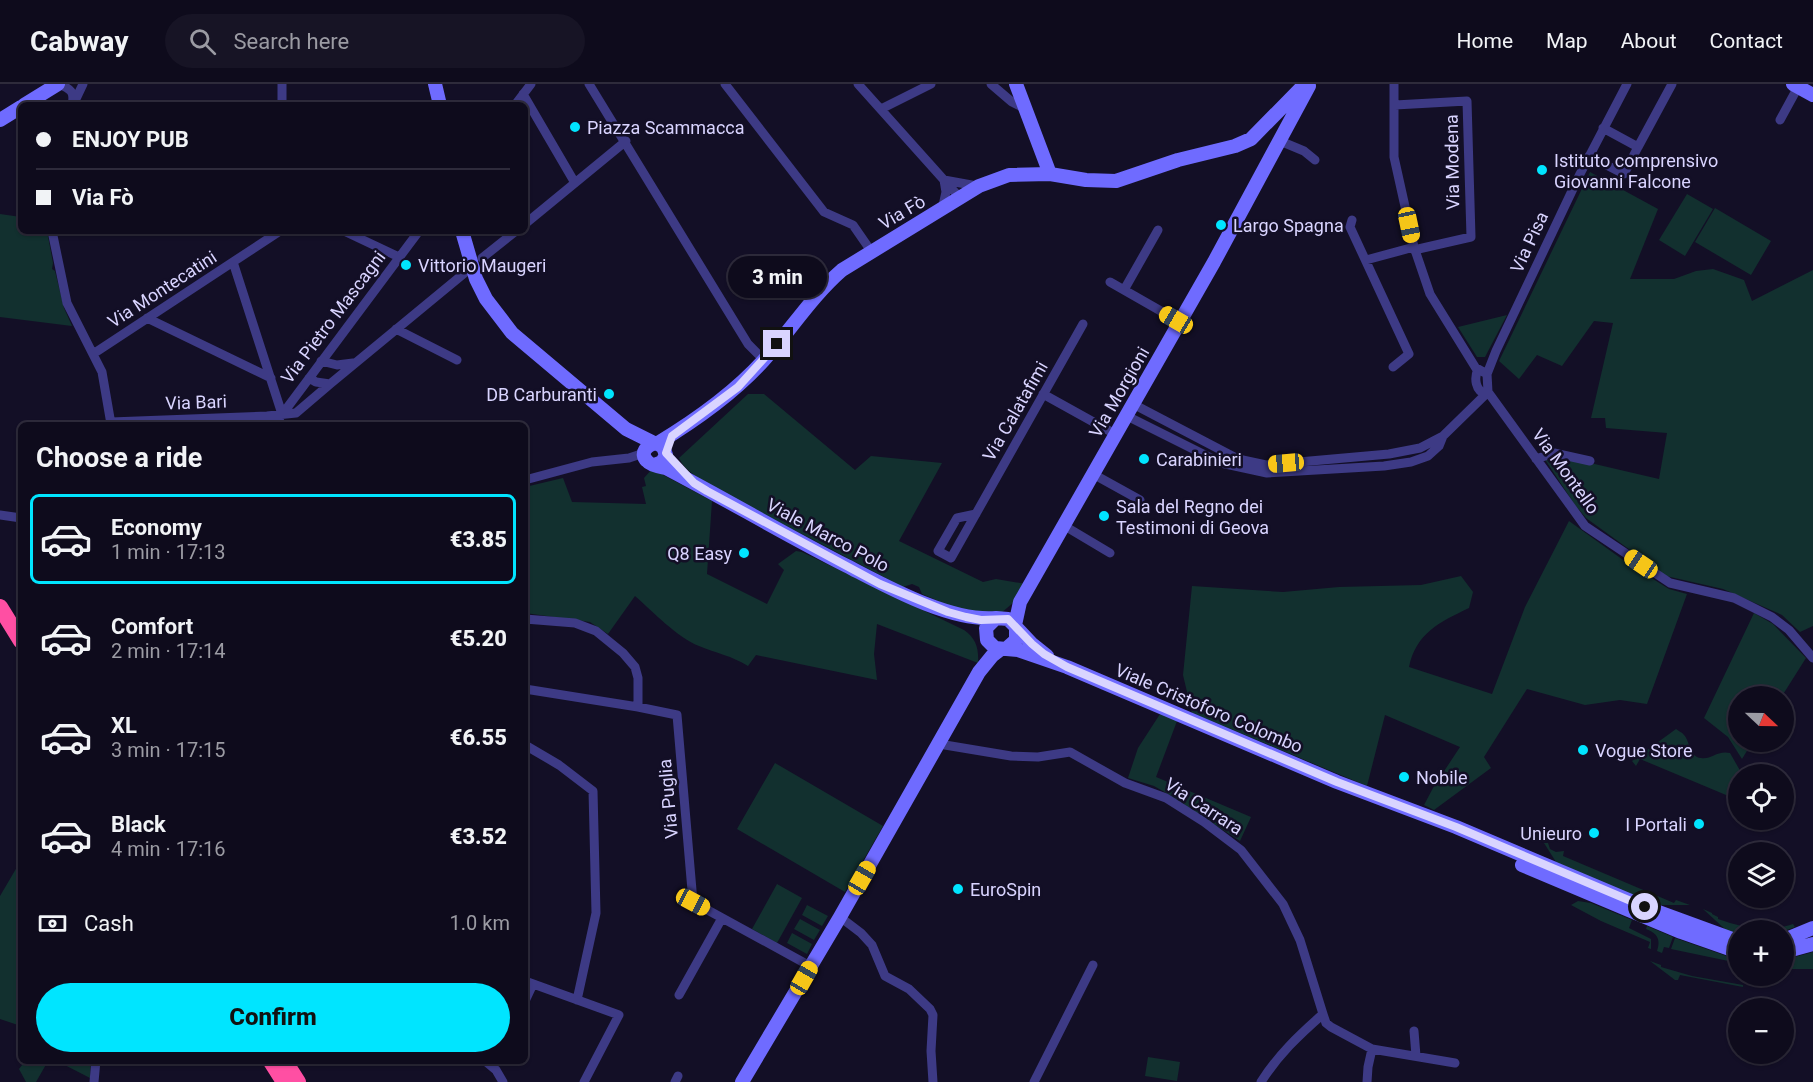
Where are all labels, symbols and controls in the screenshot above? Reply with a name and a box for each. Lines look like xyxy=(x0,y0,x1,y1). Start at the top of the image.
search box xyxy=(165,14,585,68)
text: Cabway xyxy=(30,25,129,58)
icon: search xyxy=(186,25,219,58)
text: Search here xyxy=(234,29,349,54)
text: Home xyxy=(1457,29,1513,53)
text: Map xyxy=(1546,29,1588,53)
text: About xyxy=(1621,29,1677,53)
text: Contact xyxy=(1710,29,1783,53)
street label: Via Modena xyxy=(1441,114,1463,210)
place label: Piazza Scammacca xyxy=(587,117,745,138)
marker: Piazza Scammacca xyxy=(568,120,582,134)
text: ENJOY PUB xyxy=(72,127,189,152)
place label: Istituto comprensivo Giovanni Falcone xyxy=(1554,150,1718,192)
marker: Istituto comprensivo Giovanni Falcone xyxy=(1535,163,1549,177)
text: Via Fò xyxy=(72,185,134,210)
street label: Via Fò xyxy=(875,190,929,234)
car xyxy=(1396,206,1422,244)
street label: Via Pisa xyxy=(1506,208,1552,276)
place label: Largo Spagna xyxy=(1233,215,1344,236)
marker: Largo Spagna xyxy=(1214,218,1228,232)
street label: Via Montecatini xyxy=(104,246,220,332)
street label: Via Pietro Mascagni xyxy=(276,247,390,387)
place label: Vittorio Maugeri xyxy=(418,255,546,276)
callout: 3 min xyxy=(728,257,826,299)
marker: Vittorio Maugeri xyxy=(399,258,413,272)
text: 3 min xyxy=(752,265,803,289)
car xyxy=(1156,303,1196,337)
route end xyxy=(763,330,790,357)
street label: Via Morgioni xyxy=(1085,343,1153,441)
street label: Via Calatafimi xyxy=(978,357,1052,465)
place label: DB Carburanti xyxy=(486,384,597,405)
marker: DB Carburanti xyxy=(602,387,616,401)
street label: Via Bari xyxy=(165,390,227,414)
street label: Via Montello xyxy=(1528,424,1604,518)
text: Choose a ride xyxy=(36,442,202,474)
place label: Carabinieri xyxy=(1156,449,1242,470)
marker: Carabinieri xyxy=(1137,452,1151,466)
car xyxy=(1267,452,1305,474)
street label: Viale Marco Polo xyxy=(763,494,893,576)
place label: Sala del Regno dei Testimoni di Geova xyxy=(1116,496,1269,538)
marker: Sala del Regno dei Testimoni di Geova xyxy=(1097,509,1111,523)
icon: car xyxy=(39,512,93,566)
text: Economy xyxy=(111,515,202,540)
text: €3.85 xyxy=(450,527,507,552)
text: 1 min · 17:13 xyxy=(111,540,226,564)
place label: Q8 Easy xyxy=(667,543,732,564)
marker: Q8 Easy xyxy=(737,546,751,560)
car xyxy=(1621,546,1661,582)
icon: car xyxy=(39,611,93,665)
text: Comfort xyxy=(111,614,193,639)
text: €5.20 xyxy=(450,626,507,651)
text: 2 min · 17:14 xyxy=(111,639,226,663)
street label: Viale Cristoforo Colombo xyxy=(1112,659,1306,757)
north arrow xyxy=(1728,686,1794,752)
map controls xyxy=(1728,686,1794,1064)
icon: car xyxy=(39,710,93,764)
text: XL xyxy=(111,713,137,738)
text: €6.55 xyxy=(450,725,507,750)
text: 3 min · 17:15 xyxy=(111,738,226,762)
place label: Vogue Store xyxy=(1595,740,1693,761)
marker: Vogue Store xyxy=(1576,743,1590,757)
street label: Via Puglia xyxy=(654,758,682,840)
button: locate xyxy=(1728,764,1794,830)
place label: Nobile xyxy=(1416,767,1468,788)
marker: Nobile xyxy=(1397,770,1411,784)
street label: Via Carrara xyxy=(1161,773,1247,839)
icon: car xyxy=(39,809,93,863)
text: Black xyxy=(111,812,166,837)
place label: I Portali xyxy=(1625,814,1687,835)
marker: I Portali xyxy=(1692,817,1706,831)
place label: Unieuro xyxy=(1520,823,1582,844)
text: €3.52 xyxy=(450,824,507,849)
marker: Unieuro xyxy=(1587,826,1601,840)
text: 4 min · 17:16 xyxy=(111,837,226,861)
button: layers xyxy=(1728,842,1794,908)
car xyxy=(845,858,879,898)
place label: EuroSpin xyxy=(970,879,1041,900)
marker: EuroSpin xyxy=(951,882,965,896)
car xyxy=(673,886,713,918)
route start xyxy=(1631,893,1658,920)
icon: cash xyxy=(36,907,69,940)
text: Cash xyxy=(84,911,134,936)
text: 1.0 km xyxy=(450,911,510,935)
button: + xyxy=(1728,920,1794,986)
car xyxy=(787,958,821,998)
button: Confirm xyxy=(36,983,510,1052)
button: − xyxy=(1728,998,1794,1064)

